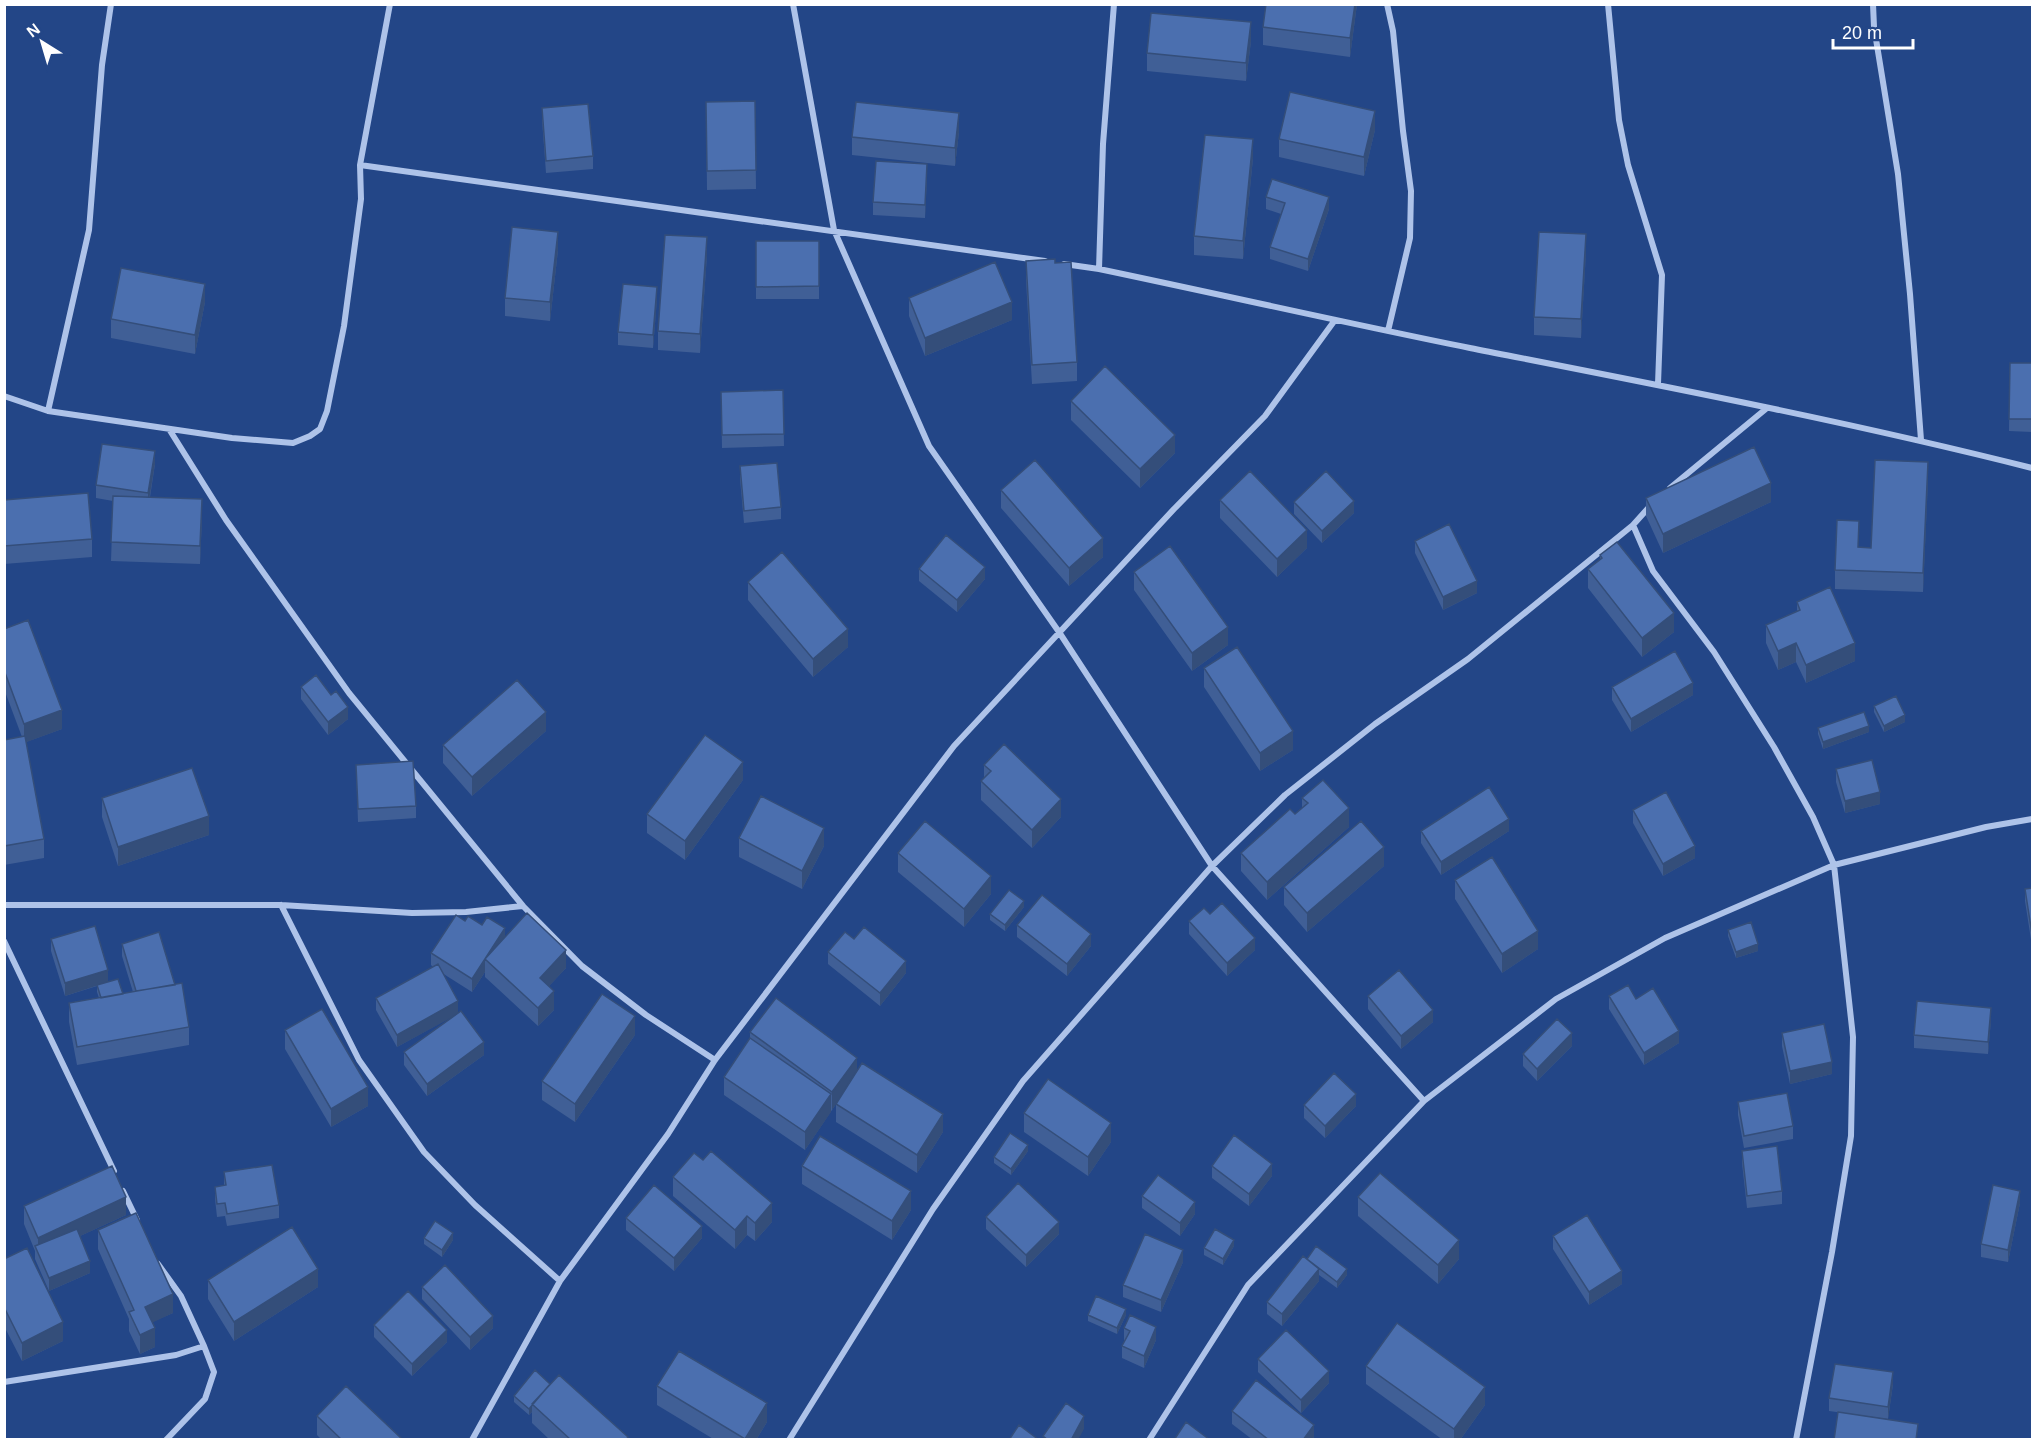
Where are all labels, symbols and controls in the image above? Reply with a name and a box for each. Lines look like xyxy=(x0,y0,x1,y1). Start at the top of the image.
north arrow xyxy=(12,12,72,72)
scale bar xyxy=(1833,12,1912,50)
text: N xyxy=(24,20,43,41)
text: 20 m xyxy=(1842,23,1882,43)

